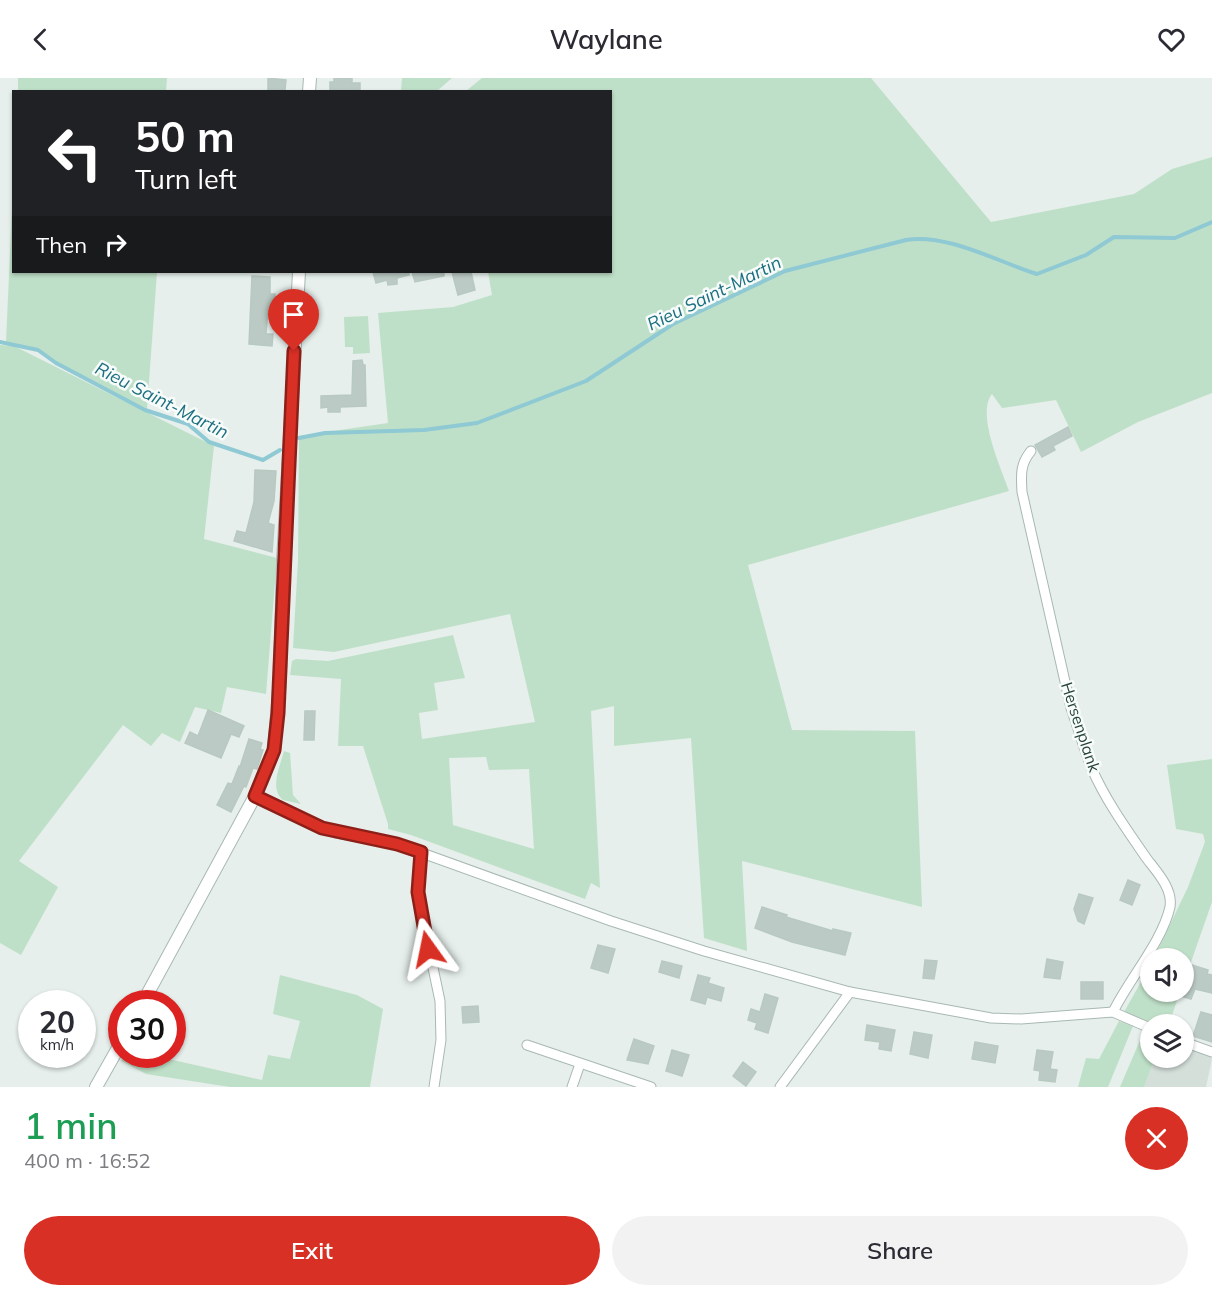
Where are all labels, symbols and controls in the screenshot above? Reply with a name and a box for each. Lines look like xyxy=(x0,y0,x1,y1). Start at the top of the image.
text: Waylane xyxy=(549,22,663,56)
icon: back xyxy=(24,23,57,56)
icon: heart xyxy=(1155,23,1188,56)
text: 50 m xyxy=(135,110,235,163)
icon: left xyxy=(36,114,114,192)
text: Turn left xyxy=(135,162,237,196)
icon: right xyxy=(99,228,132,261)
text: Then xyxy=(36,231,87,259)
water label: Rieu Saint-Martin xyxy=(643,251,785,335)
pin xyxy=(268,289,319,351)
icon: arrive xyxy=(277,298,310,331)
water label: Rieu Saint-Martin xyxy=(91,356,233,444)
street label: Hersenplank xyxy=(1057,680,1105,775)
position arrow xyxy=(396,917,460,981)
map controls xyxy=(1140,948,1194,1068)
button: sound xyxy=(1140,948,1194,1002)
speed limit sign: 30 xyxy=(108,990,186,1068)
text: 20 xyxy=(39,1003,75,1041)
button: layers xyxy=(1140,1014,1194,1068)
text: km/h xyxy=(40,1035,74,1054)
text: 1 min xyxy=(24,1103,118,1148)
button: close xyxy=(1125,1107,1188,1170)
text: 400 m · 16:52 xyxy=(24,1148,150,1173)
button: Exit xyxy=(24,1216,600,1285)
button: Share xyxy=(612,1216,1188,1285)

